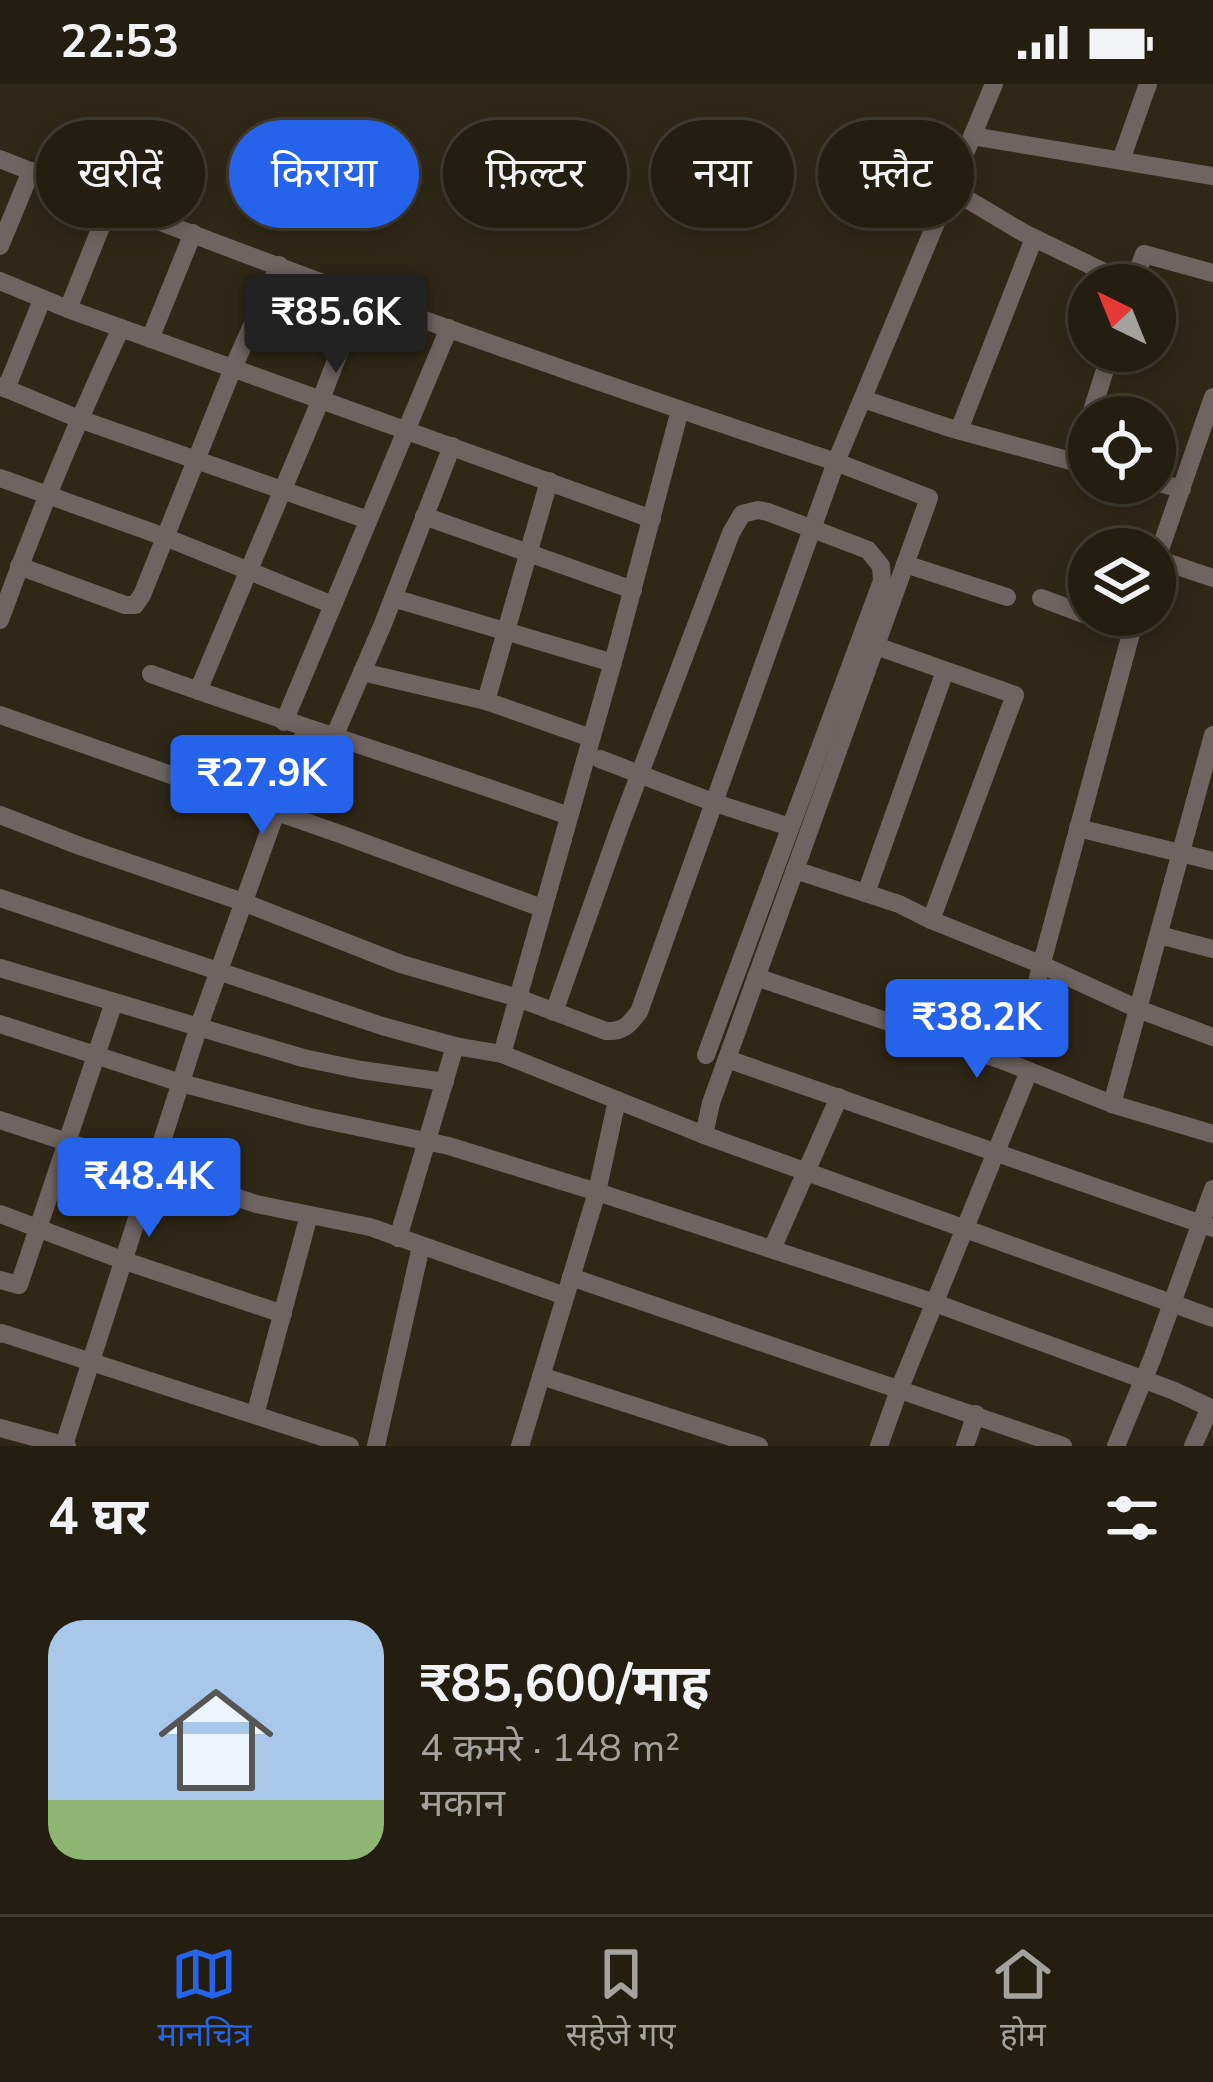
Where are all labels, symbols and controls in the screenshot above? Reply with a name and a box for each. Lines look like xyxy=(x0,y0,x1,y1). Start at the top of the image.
text: 22:53 xyxy=(60,12,179,73)
chip: खरीदें xyxy=(36,120,205,228)
chip: किराया xyxy=(229,120,419,228)
chip: फ़िल्टर xyxy=(443,120,627,228)
chip: नया xyxy=(651,120,794,228)
chip: फ़्लैट xyxy=(818,120,974,228)
north arrow xyxy=(1068,264,1176,372)
map controls xyxy=(1068,264,1176,636)
pin: ₹85.6K xyxy=(238,274,434,376)
text: ₹85.6K xyxy=(271,286,401,339)
button: locate xyxy=(1068,396,1176,504)
button: layers xyxy=(1068,528,1176,636)
pin: ₹27.9K xyxy=(164,735,360,837)
text: ₹27.9K xyxy=(197,747,327,800)
pin: ₹38.2K xyxy=(879,979,1075,1081)
text: ₹38.2K xyxy=(912,991,1042,1044)
pin: ₹48.4K xyxy=(51,1138,247,1240)
text: ₹48.4K xyxy=(84,1150,214,1203)
text: 4 घर xyxy=(48,1482,148,1552)
icon: filters xyxy=(1099,1485,1165,1551)
text: ₹85,600/माह xyxy=(420,1649,709,1719)
icon: home xyxy=(144,1668,288,1812)
text: 4 कमरे · 148 m² xyxy=(420,1722,680,1775)
text: मकान xyxy=(420,1777,505,1830)
tab: मानचित्र xyxy=(157,1941,252,2059)
tab: सहेजे गए xyxy=(566,1941,675,2059)
tab: होम xyxy=(990,1941,1056,2059)

